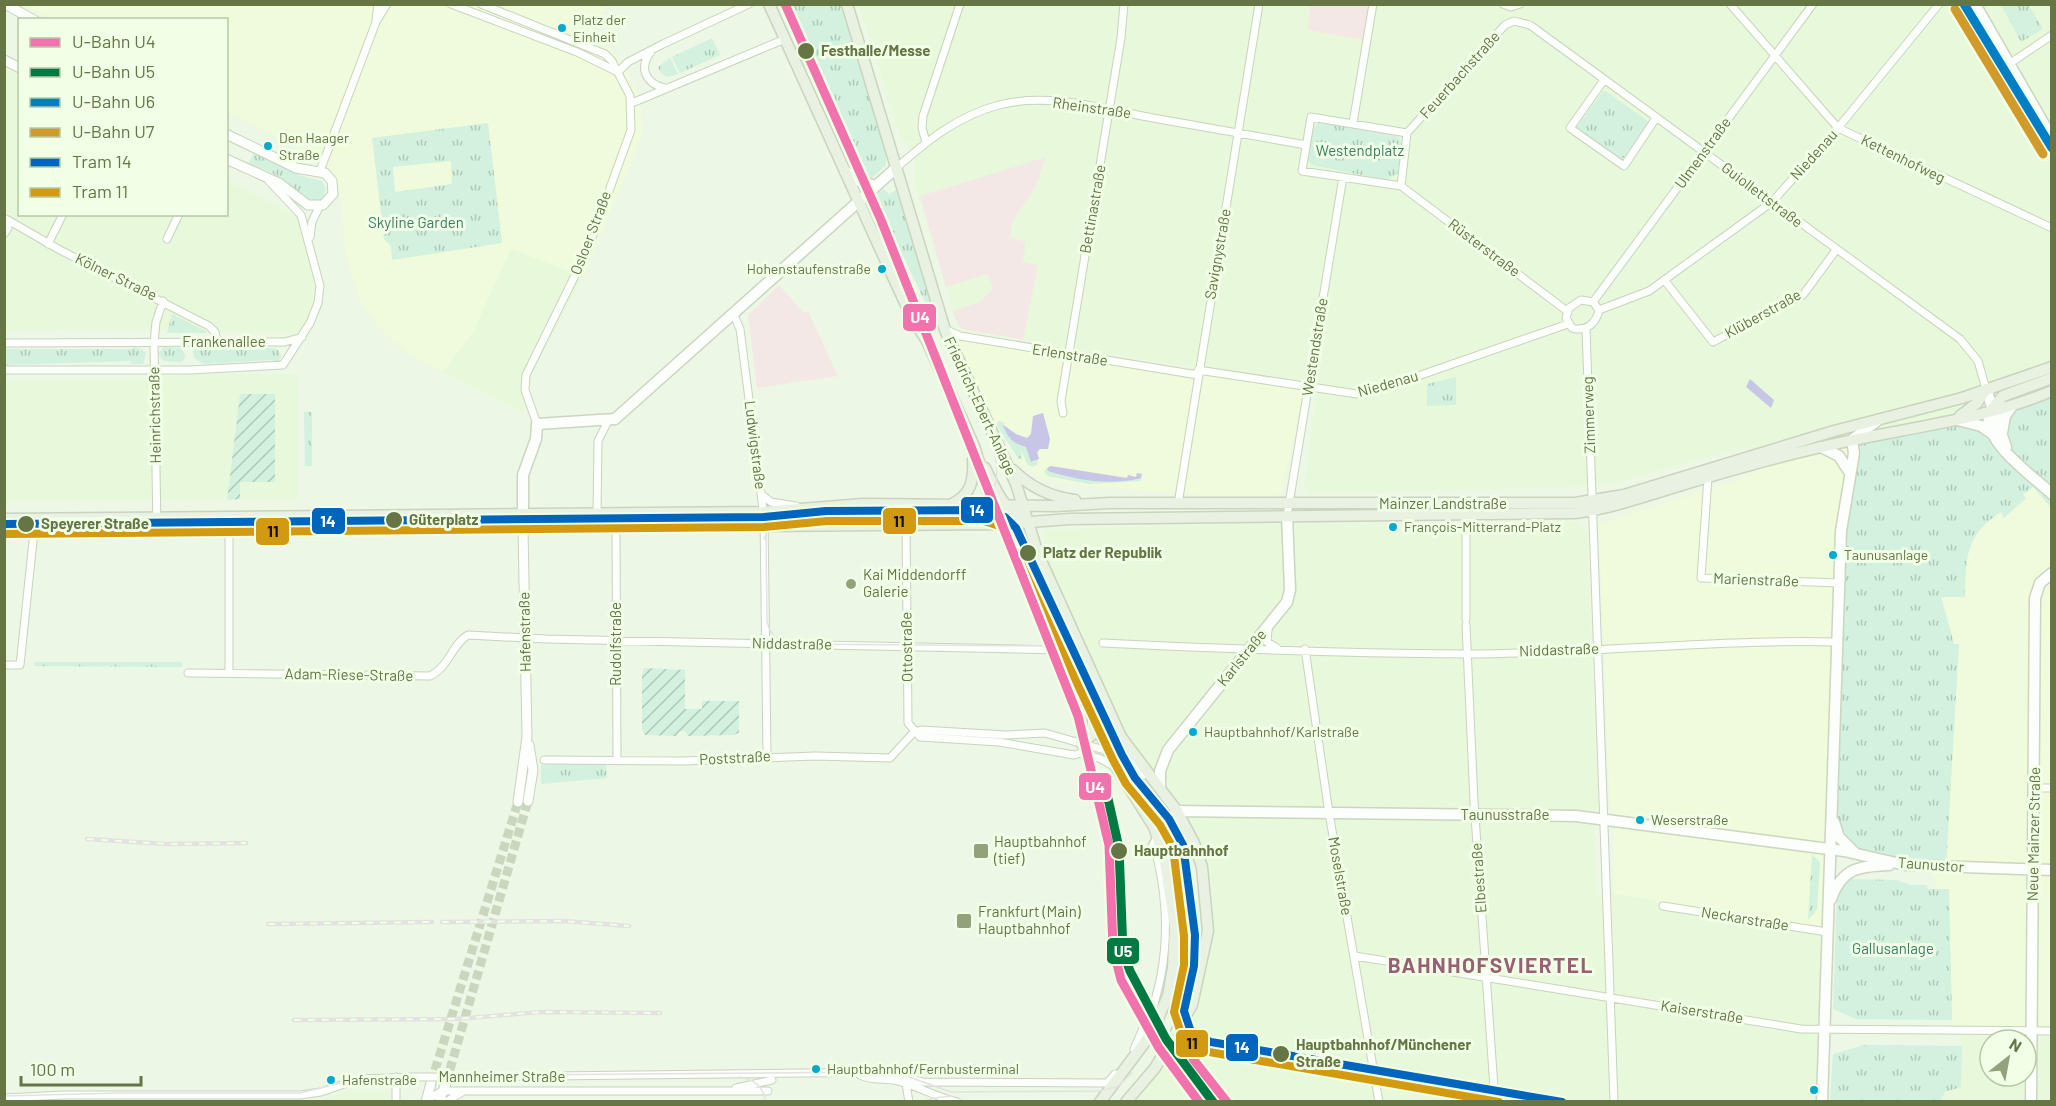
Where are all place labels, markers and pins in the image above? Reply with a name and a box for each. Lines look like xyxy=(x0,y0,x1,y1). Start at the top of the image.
place label: Platz der Einheit xyxy=(573,11,626,45)
marker: Platz der Einheit xyxy=(556,22,568,34)
marker: Festhalle/Messe xyxy=(796,41,816,61)
place label: Festhalle/Messe xyxy=(821,41,931,59)
place label: Den Haager Straße xyxy=(279,129,349,163)
marker: Den Haager Straße xyxy=(262,140,274,152)
place label: Hohenstaufenstraße xyxy=(747,260,871,277)
marker: Hohenstaufenstraße xyxy=(876,263,888,275)
marker: Güterplatz xyxy=(384,510,404,530)
place label: Güterplatz xyxy=(409,510,479,528)
marker: Speyerer Straße xyxy=(16,514,36,534)
place label: Speyerer Straße xyxy=(41,514,149,532)
place label: François-Mitterrand-Platz xyxy=(1404,518,1561,535)
marker: François-Mitterrand-Platz xyxy=(1387,521,1399,533)
marker: Platz der Republik xyxy=(1018,543,1038,563)
place label: Platz der Republik xyxy=(1043,543,1162,561)
place label: Taunusanlage xyxy=(1844,546,1928,563)
marker: Taunusanlage xyxy=(1827,549,1839,561)
place label: Kai Middendorff Galerie xyxy=(863,565,966,600)
marker: Kai Middendorff Galerie xyxy=(844,577,858,591)
place label: Hauptbahnhof/Karlstraße xyxy=(1204,723,1359,740)
marker: Hauptbahnhof/Karlstraße xyxy=(1187,726,1199,738)
place label: Weserstraße xyxy=(1651,811,1729,828)
marker: Weserstraße xyxy=(1634,814,1646,826)
place label: Hauptbahnhof (tief) xyxy=(993,832,1087,867)
marker: Hauptbahnhof xyxy=(1109,841,1129,861)
place label: Hauptbahnhof xyxy=(1134,841,1229,859)
marker: Hauptbahnhof (tief) xyxy=(972,842,990,860)
place label: Frankfurt (Main) Hauptbahnhof xyxy=(978,902,1081,937)
marker: Frankfurt (Main) Hauptbahnhof xyxy=(955,912,973,930)
place label: Hauptbahnhof/Münchener Straße xyxy=(1296,1035,1471,1070)
marker: Hauptbahnhof/Münchener Straße xyxy=(1271,1044,1291,1064)
place label: Hauptbahnhof/Fernbusterminal xyxy=(827,1060,1019,1077)
marker: Hauptbahnhof/Fernbusterminal xyxy=(810,1063,822,1075)
place label: Hafenstraße xyxy=(342,1071,417,1088)
marker: Hafenstraße xyxy=(325,1074,337,1086)
unlabelled marker xyxy=(1808,1084,1820,1096)

